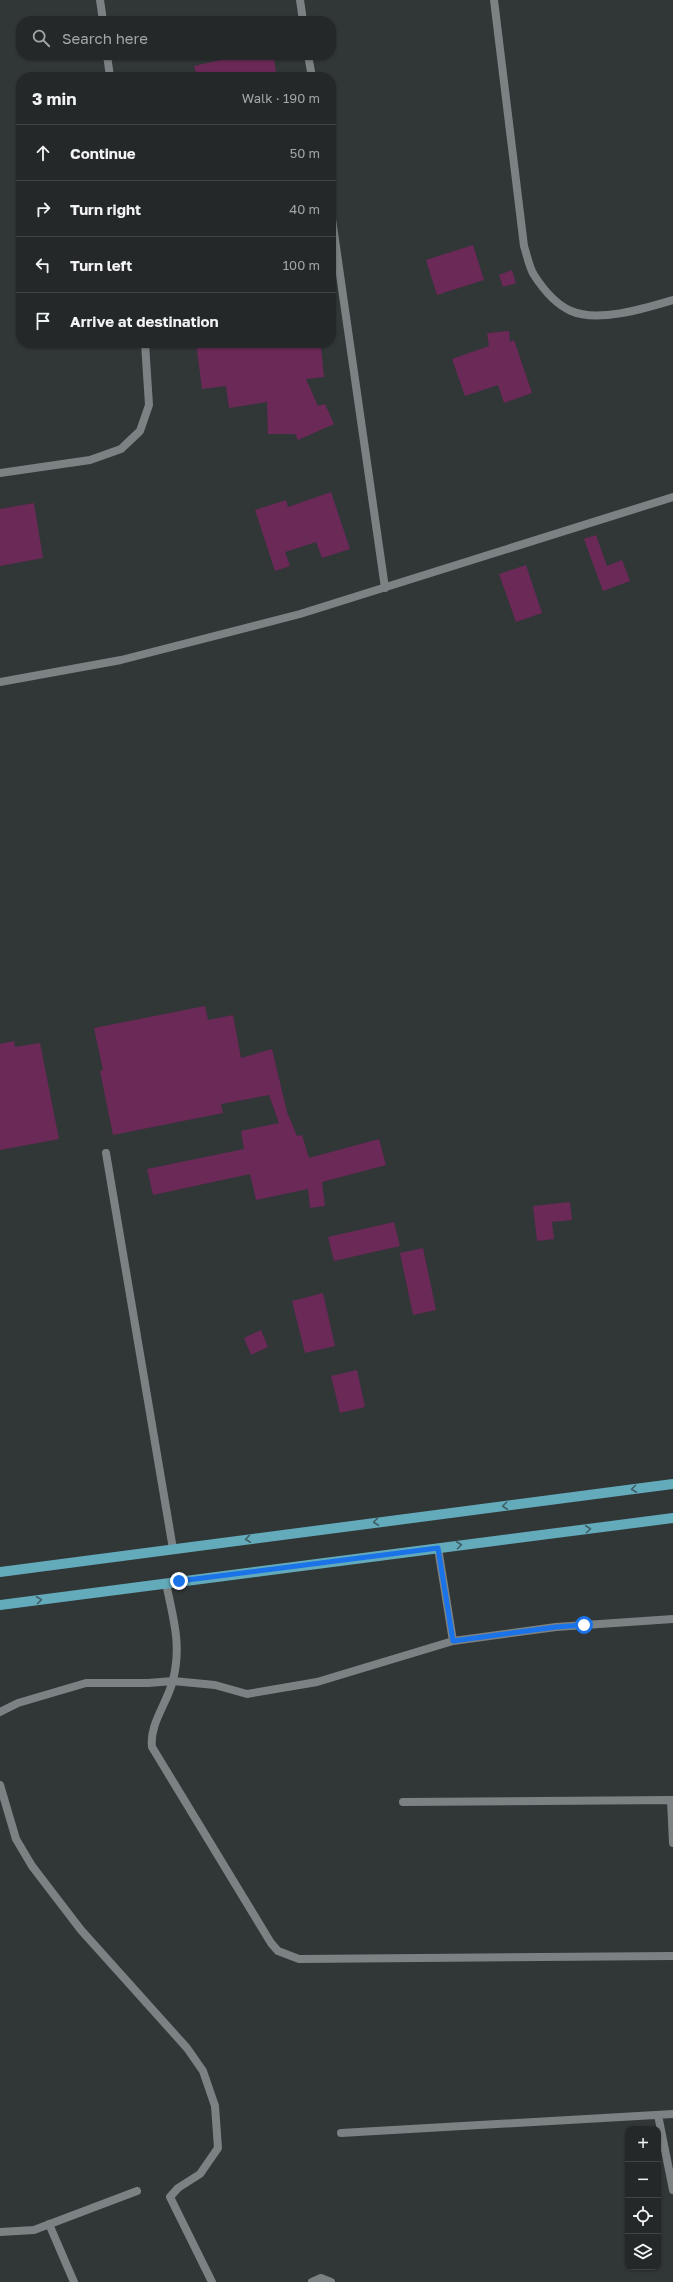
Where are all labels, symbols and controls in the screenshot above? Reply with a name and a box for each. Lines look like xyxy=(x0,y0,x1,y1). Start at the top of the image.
search box xyxy=(16,16,336,60)
icon: search xyxy=(30,27,52,49)
text: Search here xyxy=(62,29,148,47)
text: 3 min xyxy=(32,88,76,109)
text: Walk · 190 m xyxy=(242,90,320,106)
icon: ahead xyxy=(32,142,54,164)
text: Continue xyxy=(70,144,136,162)
text: 50 m xyxy=(290,145,320,161)
icon: right xyxy=(32,198,54,220)
text: Turn right xyxy=(70,200,141,218)
text: 40 m xyxy=(289,201,320,217)
icon: left xyxy=(32,254,54,276)
text: Turn left xyxy=(70,256,132,274)
text: 100 m xyxy=(283,257,320,273)
icon: arrive xyxy=(32,310,54,332)
text: Arrive at destination xyxy=(70,312,219,330)
one-way arrow xyxy=(631,1484,637,1493)
one-way arrow xyxy=(502,1501,508,1510)
one-way arrow xyxy=(373,1518,380,1527)
one-way arrow xyxy=(585,1524,591,1533)
one-way arrow xyxy=(244,1534,251,1543)
one-way arrow xyxy=(456,1541,462,1550)
route end xyxy=(170,1572,188,1590)
one-way arrow xyxy=(36,1596,42,1605)
route start xyxy=(575,1616,593,1634)
map controls xyxy=(625,2126,661,2270)
button: + xyxy=(625,2126,661,2162)
button: − xyxy=(625,2162,661,2198)
button: locate xyxy=(625,2198,661,2234)
button: layers xyxy=(625,2234,661,2270)

